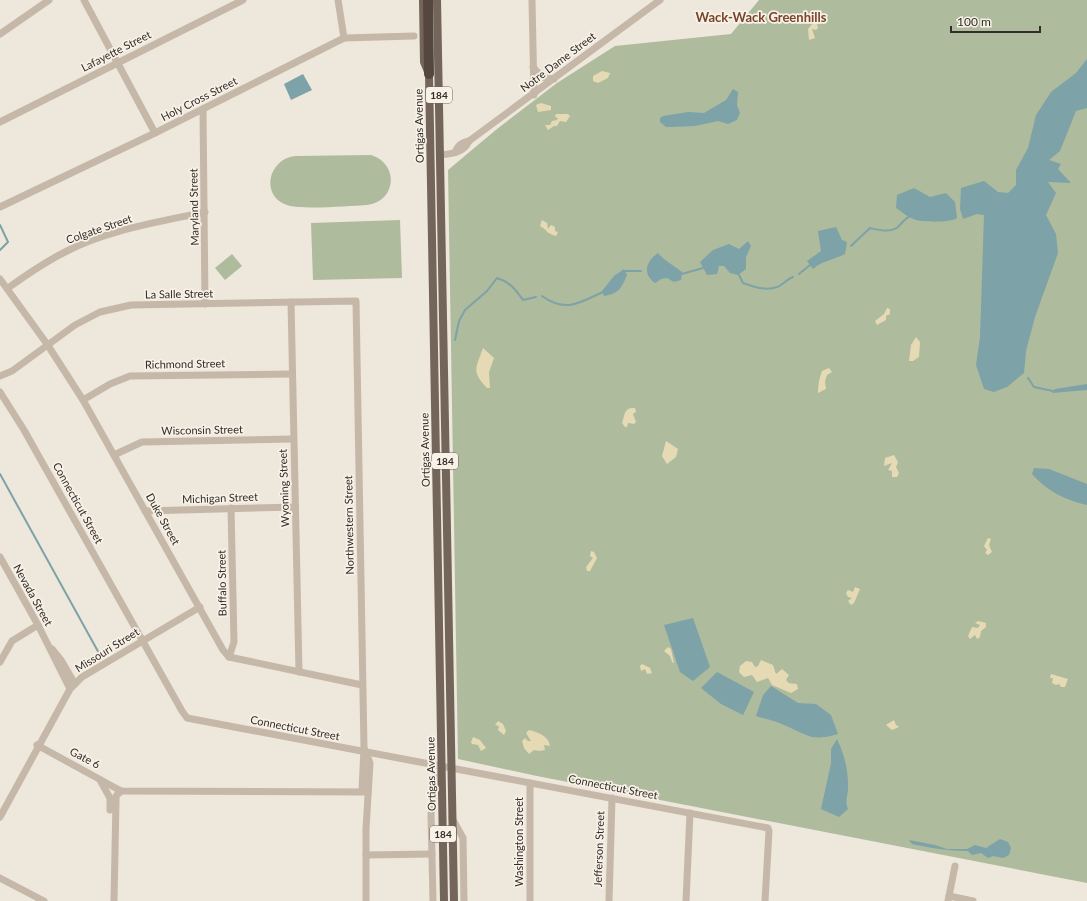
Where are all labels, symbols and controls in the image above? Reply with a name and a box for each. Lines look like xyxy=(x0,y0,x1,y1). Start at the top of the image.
scale bar xyxy=(951,8,1040,34)
district label: Wack-Wack Greenhills xyxy=(696,9,827,25)
text: 100 m xyxy=(957,14,991,29)
street label: Lafayette Street xyxy=(79,27,153,74)
street label: Notre Dame Street xyxy=(517,29,598,94)
street label: Holy Cross Street xyxy=(158,74,239,123)
road number: 184 xyxy=(426,87,452,103)
street label: Ortigas Avenue xyxy=(411,89,426,163)
street label: Maryland Street xyxy=(186,168,201,246)
street label: Colgate Street xyxy=(64,211,133,246)
street label: La Salle Street xyxy=(145,286,213,301)
street label: Richmond Street xyxy=(145,356,225,371)
street label: Ortigas Avenue xyxy=(417,413,432,487)
street label: Wisconsin Street xyxy=(161,422,243,437)
street label: Wyoming Street xyxy=(276,449,291,527)
road number: 184 xyxy=(432,453,458,469)
street label: Connecticut Street xyxy=(51,460,106,546)
street label: Northwestern Street xyxy=(341,475,356,575)
street label: Michigan Street xyxy=(182,490,258,505)
street label: Duke Street xyxy=(144,491,183,547)
street label: Buffalo Street xyxy=(214,550,229,616)
street label: Nevada Street xyxy=(11,562,56,628)
street label: Missouri Street xyxy=(72,625,141,674)
street label: Connecticut Street xyxy=(249,712,341,743)
street label: Ortigas Avenue xyxy=(423,737,438,811)
street label: Gate 6 xyxy=(68,744,103,771)
street label: Connecticut Street xyxy=(567,771,659,802)
street label: Washington Street xyxy=(512,797,525,887)
street label: Jefferson Street xyxy=(591,811,606,887)
road number: 184 xyxy=(430,826,456,842)

